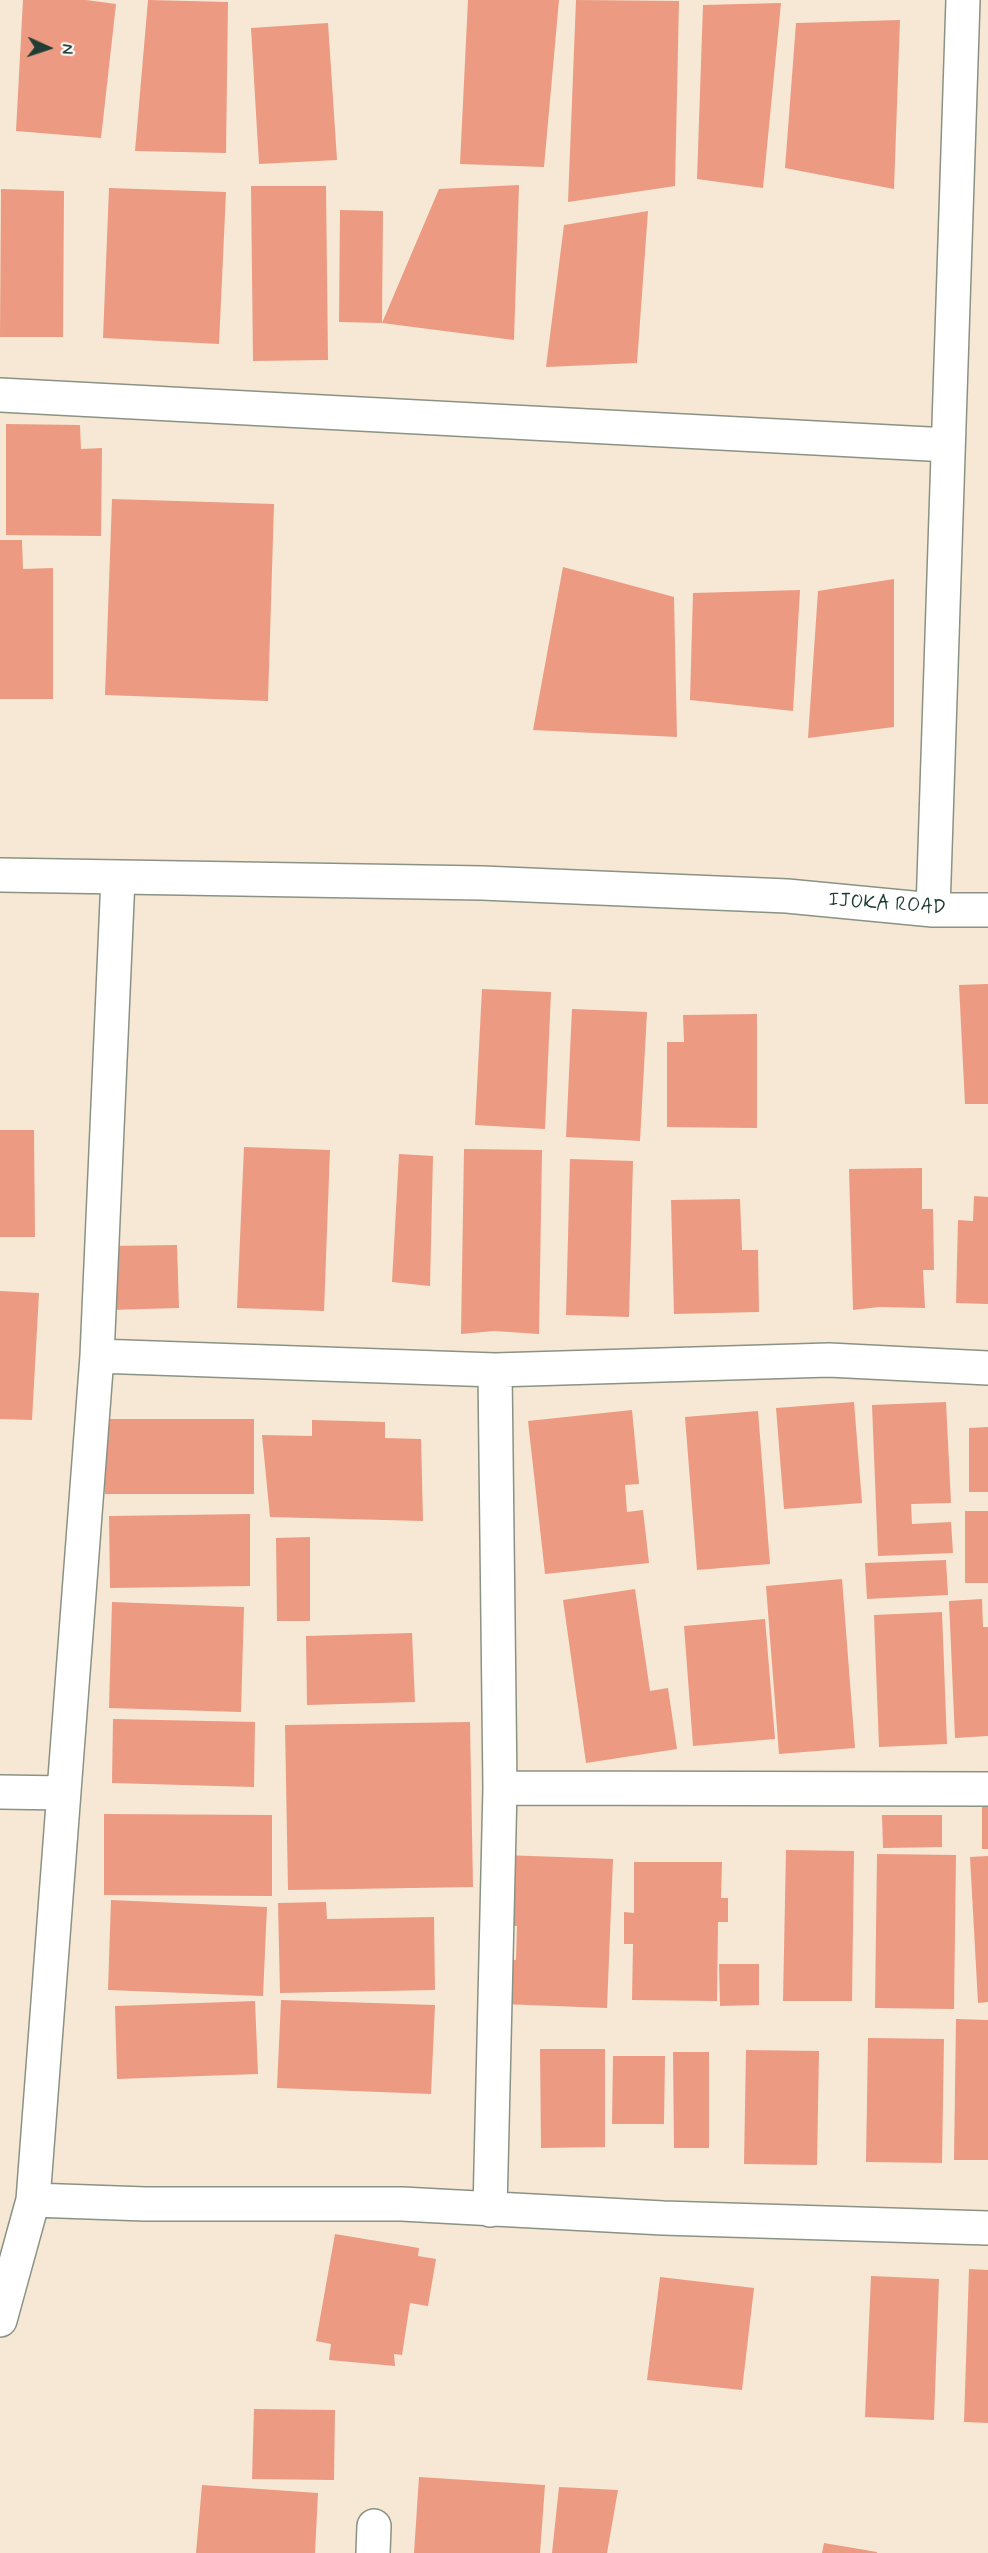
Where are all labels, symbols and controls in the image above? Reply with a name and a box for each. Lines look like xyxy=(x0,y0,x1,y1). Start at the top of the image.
north arrow xyxy=(18,18,78,78)
text: N xyxy=(56,43,77,55)
street label: IJOKA ROAD xyxy=(827,889,947,921)

